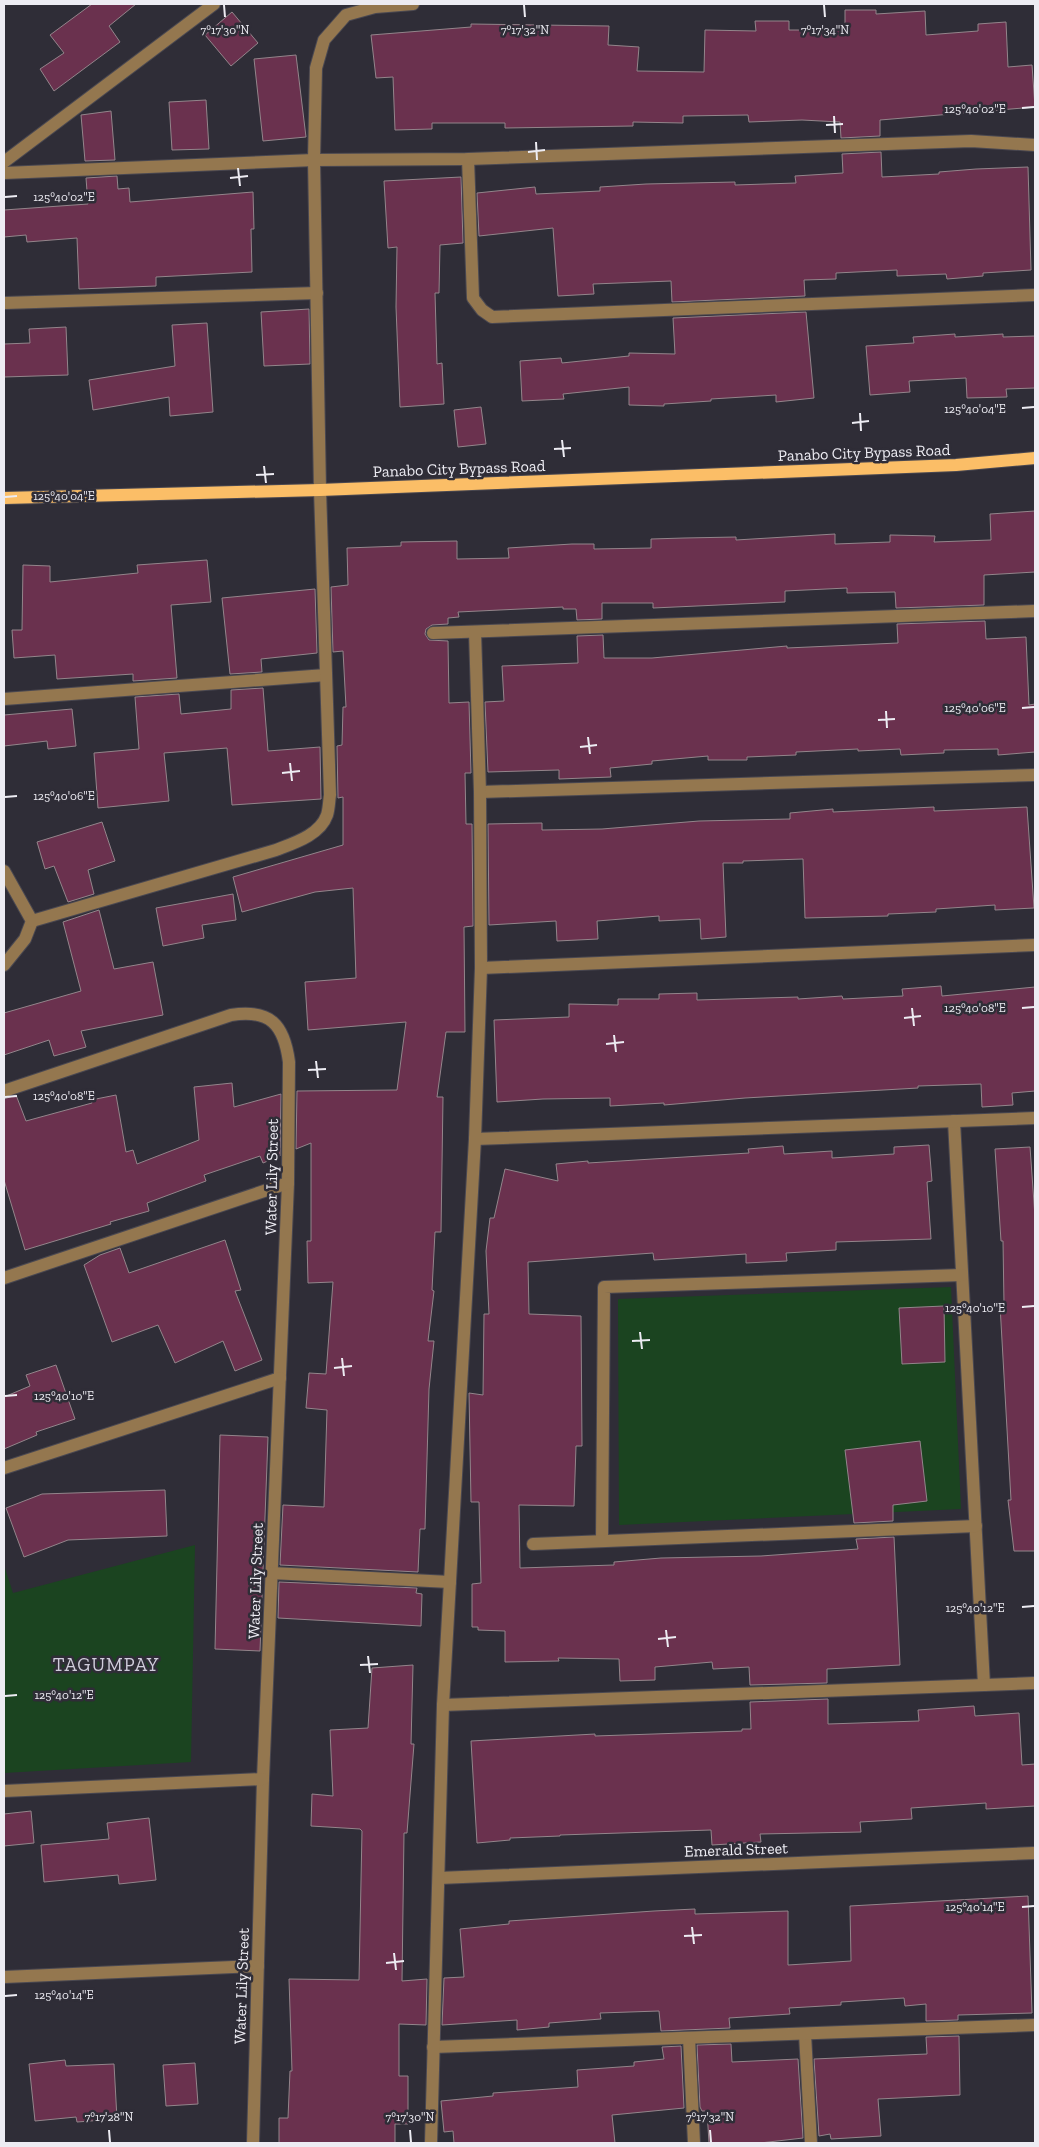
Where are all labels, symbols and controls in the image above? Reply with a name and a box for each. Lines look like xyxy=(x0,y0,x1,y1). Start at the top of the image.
text: 7°17'30"N xyxy=(201,23,250,37)
text: 7°17'32"N xyxy=(501,23,549,37)
text: 7°17'34"N xyxy=(801,23,849,37)
text: 125°40'02"E xyxy=(944,102,1006,116)
text: 125°40'02"E xyxy=(33,190,95,204)
text: 125°40'04"E xyxy=(944,402,1006,416)
street label: Panabo City Bypass Road xyxy=(777,440,951,465)
street label: Panabo City Bypass Road xyxy=(372,456,546,481)
text: 125°40'04"E xyxy=(33,489,95,503)
text: 125°40'06"E xyxy=(944,701,1006,715)
text: 125°40'06"E xyxy=(33,789,95,803)
text: 125°40'08"E xyxy=(944,1001,1006,1015)
text: 125°40'08"E xyxy=(33,1089,95,1103)
street label: Water Lily Street xyxy=(261,1119,282,1235)
text: 125°40'10"E xyxy=(945,1301,1005,1315)
text: 125°40'10"E xyxy=(34,1389,94,1403)
street label: Water Lily Street xyxy=(244,1522,267,1639)
text: 125°40'12"E xyxy=(945,1601,1005,1615)
district label: TAGUMPAY xyxy=(53,1653,159,1676)
text: 125°40'12"E xyxy=(34,1688,94,1702)
street label: Emerald Street xyxy=(684,1838,788,1861)
text: 125°40'14"E xyxy=(945,1900,1005,1914)
street label: Water Lily Street xyxy=(230,1927,253,2044)
text: 125°40'14"E xyxy=(34,1988,94,2002)
text: 7°17'28"N xyxy=(85,2110,133,2124)
text: 7°17'30"N xyxy=(386,2110,435,2124)
text: 7°17'32"N xyxy=(686,2110,734,2124)

